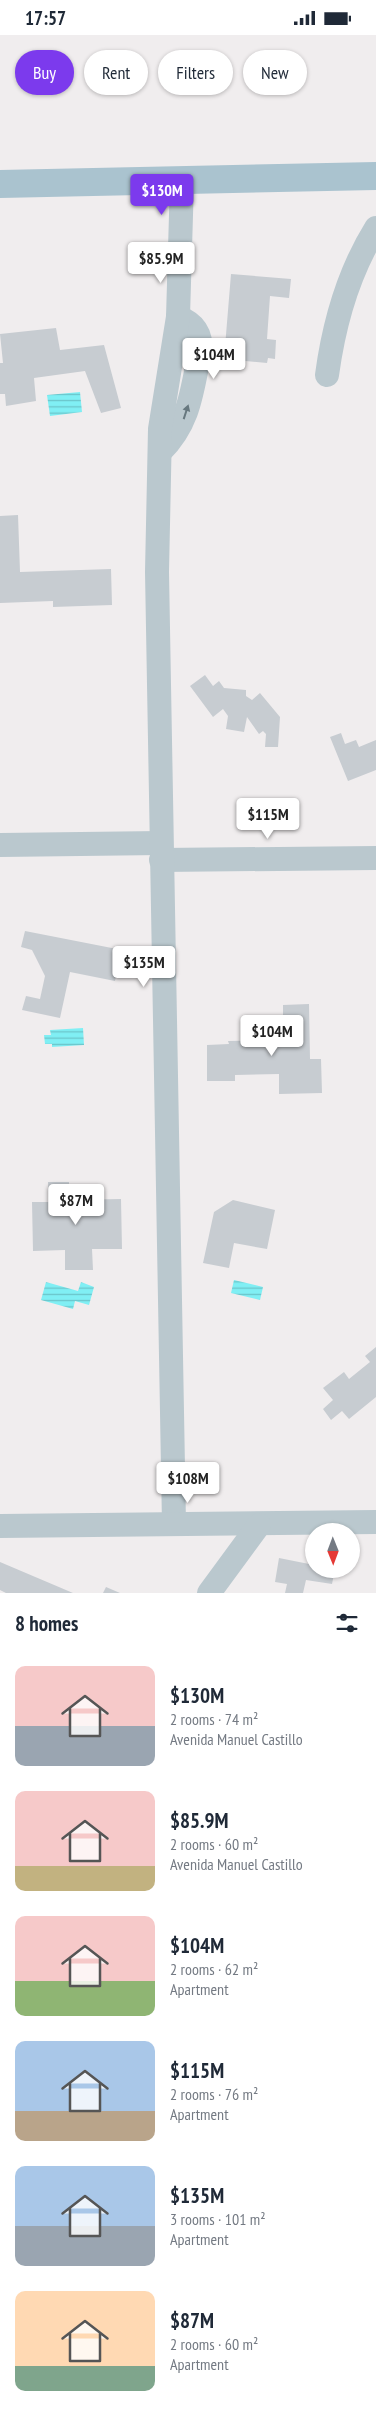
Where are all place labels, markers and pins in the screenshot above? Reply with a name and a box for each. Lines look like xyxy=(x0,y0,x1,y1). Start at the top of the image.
pin: $130M xyxy=(127,173,197,216)
pin: $85.9M xyxy=(120,241,202,284)
pin: $104M xyxy=(179,337,249,380)
pin: $115M xyxy=(233,797,303,840)
pin: $135M xyxy=(109,945,179,988)
pin: $104M xyxy=(237,1015,307,1057)
pin: $87M xyxy=(46,1183,106,1226)
pin: $108M xyxy=(153,1461,223,1504)

